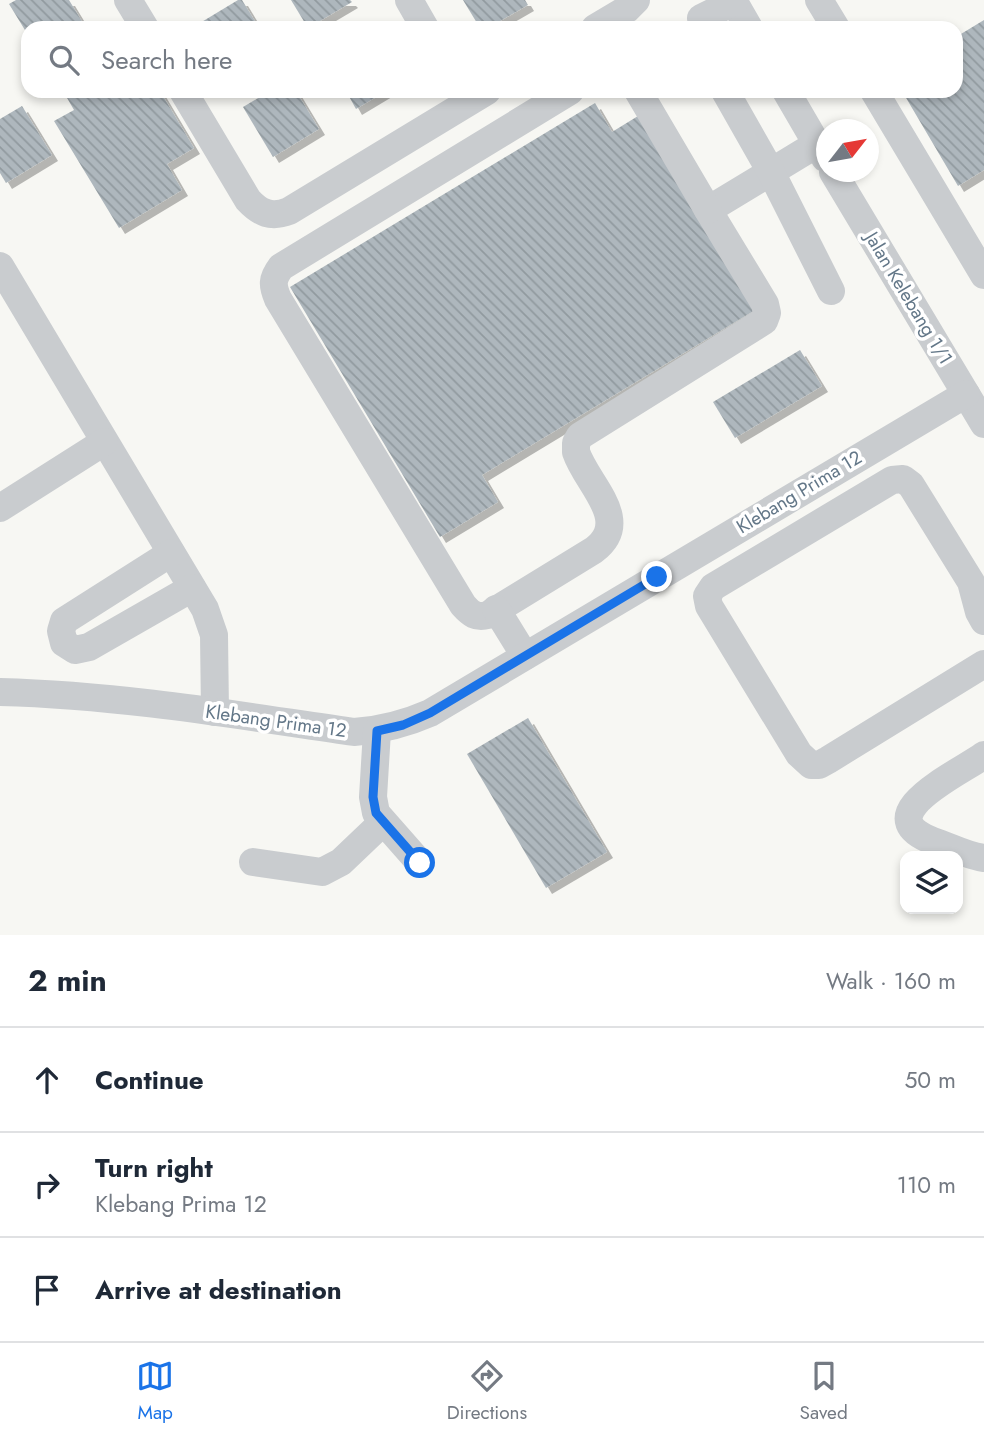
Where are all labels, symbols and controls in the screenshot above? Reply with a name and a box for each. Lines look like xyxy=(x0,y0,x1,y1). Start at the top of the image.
search box xyxy=(21,21,963,98)
icon: search xyxy=(45,41,83,79)
text: Search here xyxy=(101,41,233,79)
north arrow xyxy=(816,119,879,182)
street label: Jalan Kelebang 1/1 xyxy=(857,224,959,369)
street label: Klebang Prima 12 xyxy=(731,444,867,540)
route end xyxy=(641,561,672,592)
street label: Klebang Prima 12 xyxy=(204,698,348,744)
route start xyxy=(404,847,435,878)
map controls xyxy=(900,851,963,914)
button: layers xyxy=(900,851,963,914)
text: 2 min xyxy=(28,959,107,1002)
text: Walk · 160 m xyxy=(826,964,956,998)
icon: ahead xyxy=(28,1061,66,1099)
text: Continue xyxy=(95,1061,204,1099)
text: 50 m xyxy=(904,1063,956,1097)
text: Turn right xyxy=(95,1149,213,1187)
icon: right xyxy=(28,1166,66,1204)
text: 110 m xyxy=(897,1168,956,1202)
text: Klebang Prima 12 xyxy=(95,1187,267,1221)
icon: arrive xyxy=(28,1271,66,1309)
text: Arrive at destination xyxy=(95,1271,342,1309)
tab: Map xyxy=(136,1357,174,1426)
tab: Directions xyxy=(447,1357,527,1426)
tab: Saved xyxy=(800,1357,848,1426)

